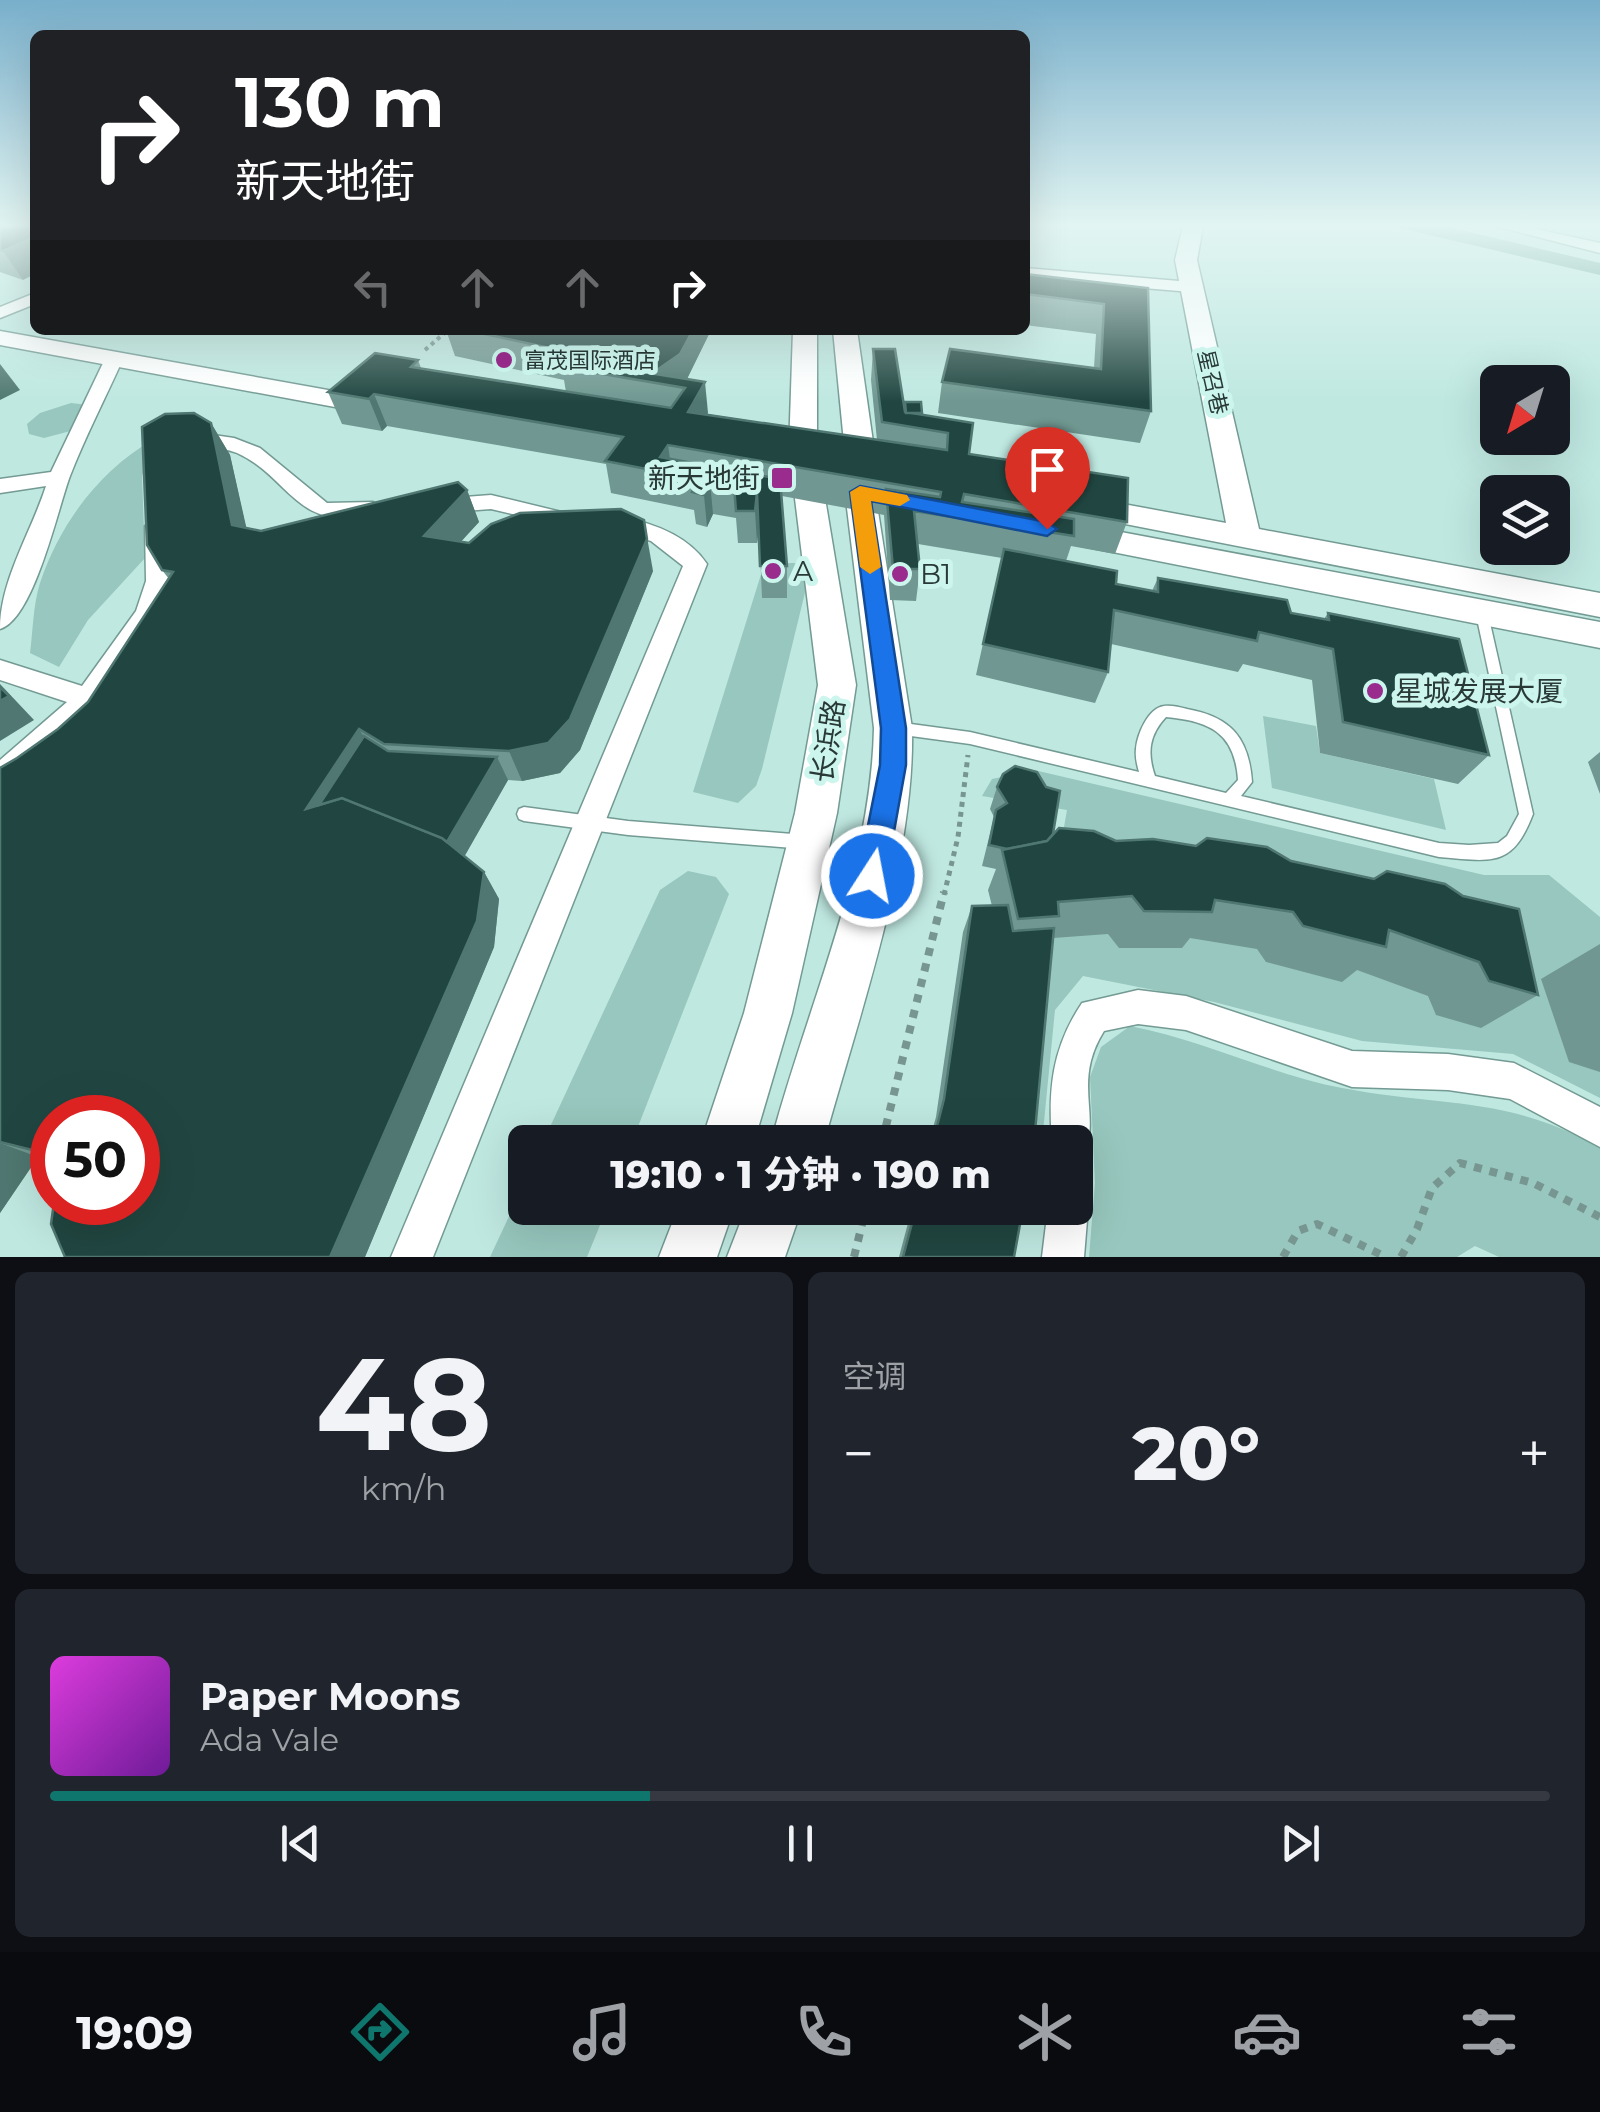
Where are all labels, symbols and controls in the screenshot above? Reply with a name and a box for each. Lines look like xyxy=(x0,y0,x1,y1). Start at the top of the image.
text: 130 m xyxy=(235,59,445,145)
icon: right xyxy=(70,70,200,200)
text: 新天地街 xyxy=(235,153,415,208)
icon: left xyxy=(345,260,400,315)
icon: ahead xyxy=(450,260,505,315)
icon: ahead xyxy=(555,260,610,315)
icon: right xyxy=(660,260,715,315)
place label: 富茂国际酒店 xyxy=(524,347,656,374)
street label: 星召巷 xyxy=(1192,347,1233,417)
marker: 富茂国际酒店 xyxy=(493,349,515,371)
north arrow xyxy=(1480,365,1570,455)
map controls xyxy=(1480,365,1570,565)
pin xyxy=(1005,427,1090,530)
icon: arrive xyxy=(1020,442,1075,497)
place label: 新天地街 xyxy=(648,461,760,495)
marker: 新天地街 xyxy=(769,465,795,491)
button: layers xyxy=(1480,475,1570,565)
place label: A xyxy=(793,554,814,588)
place label: B1 xyxy=(920,557,951,591)
marker: A xyxy=(762,560,784,582)
marker: B1 xyxy=(889,563,911,585)
place label: 星城发展大厦 xyxy=(1395,674,1563,708)
marker: 星城发展大厦 xyxy=(1364,680,1386,702)
street label: 长浜路 xyxy=(805,697,851,785)
position arrow xyxy=(820,824,924,928)
speed limit sign: 50 xyxy=(30,1095,160,1225)
text: 19:10 · 1 分钟 · 190 m xyxy=(610,1151,991,1198)
text: 48 xyxy=(315,1324,492,1483)
text: 空调 xyxy=(843,1357,907,1396)
text: 20° xyxy=(1132,1407,1260,1499)
text: − xyxy=(843,1420,874,1487)
text: + xyxy=(1518,1420,1550,1487)
text: km/h xyxy=(361,1469,446,1508)
text: Paper Moons xyxy=(200,1673,461,1720)
text: Ada Vale xyxy=(200,1720,339,1759)
icon: previous xyxy=(273,1816,328,1871)
icon: pause xyxy=(773,1816,828,1871)
icon: next xyxy=(1273,1816,1328,1871)
icon: directions xyxy=(345,1997,415,2067)
icon: music xyxy=(567,1997,637,2067)
icon: phone xyxy=(789,1997,859,2067)
icon: climate xyxy=(1010,1997,1080,2067)
icon: car xyxy=(1232,1997,1302,2067)
icon: filters xyxy=(1454,1997,1524,2067)
text: 19:09 xyxy=(76,2005,193,2060)

